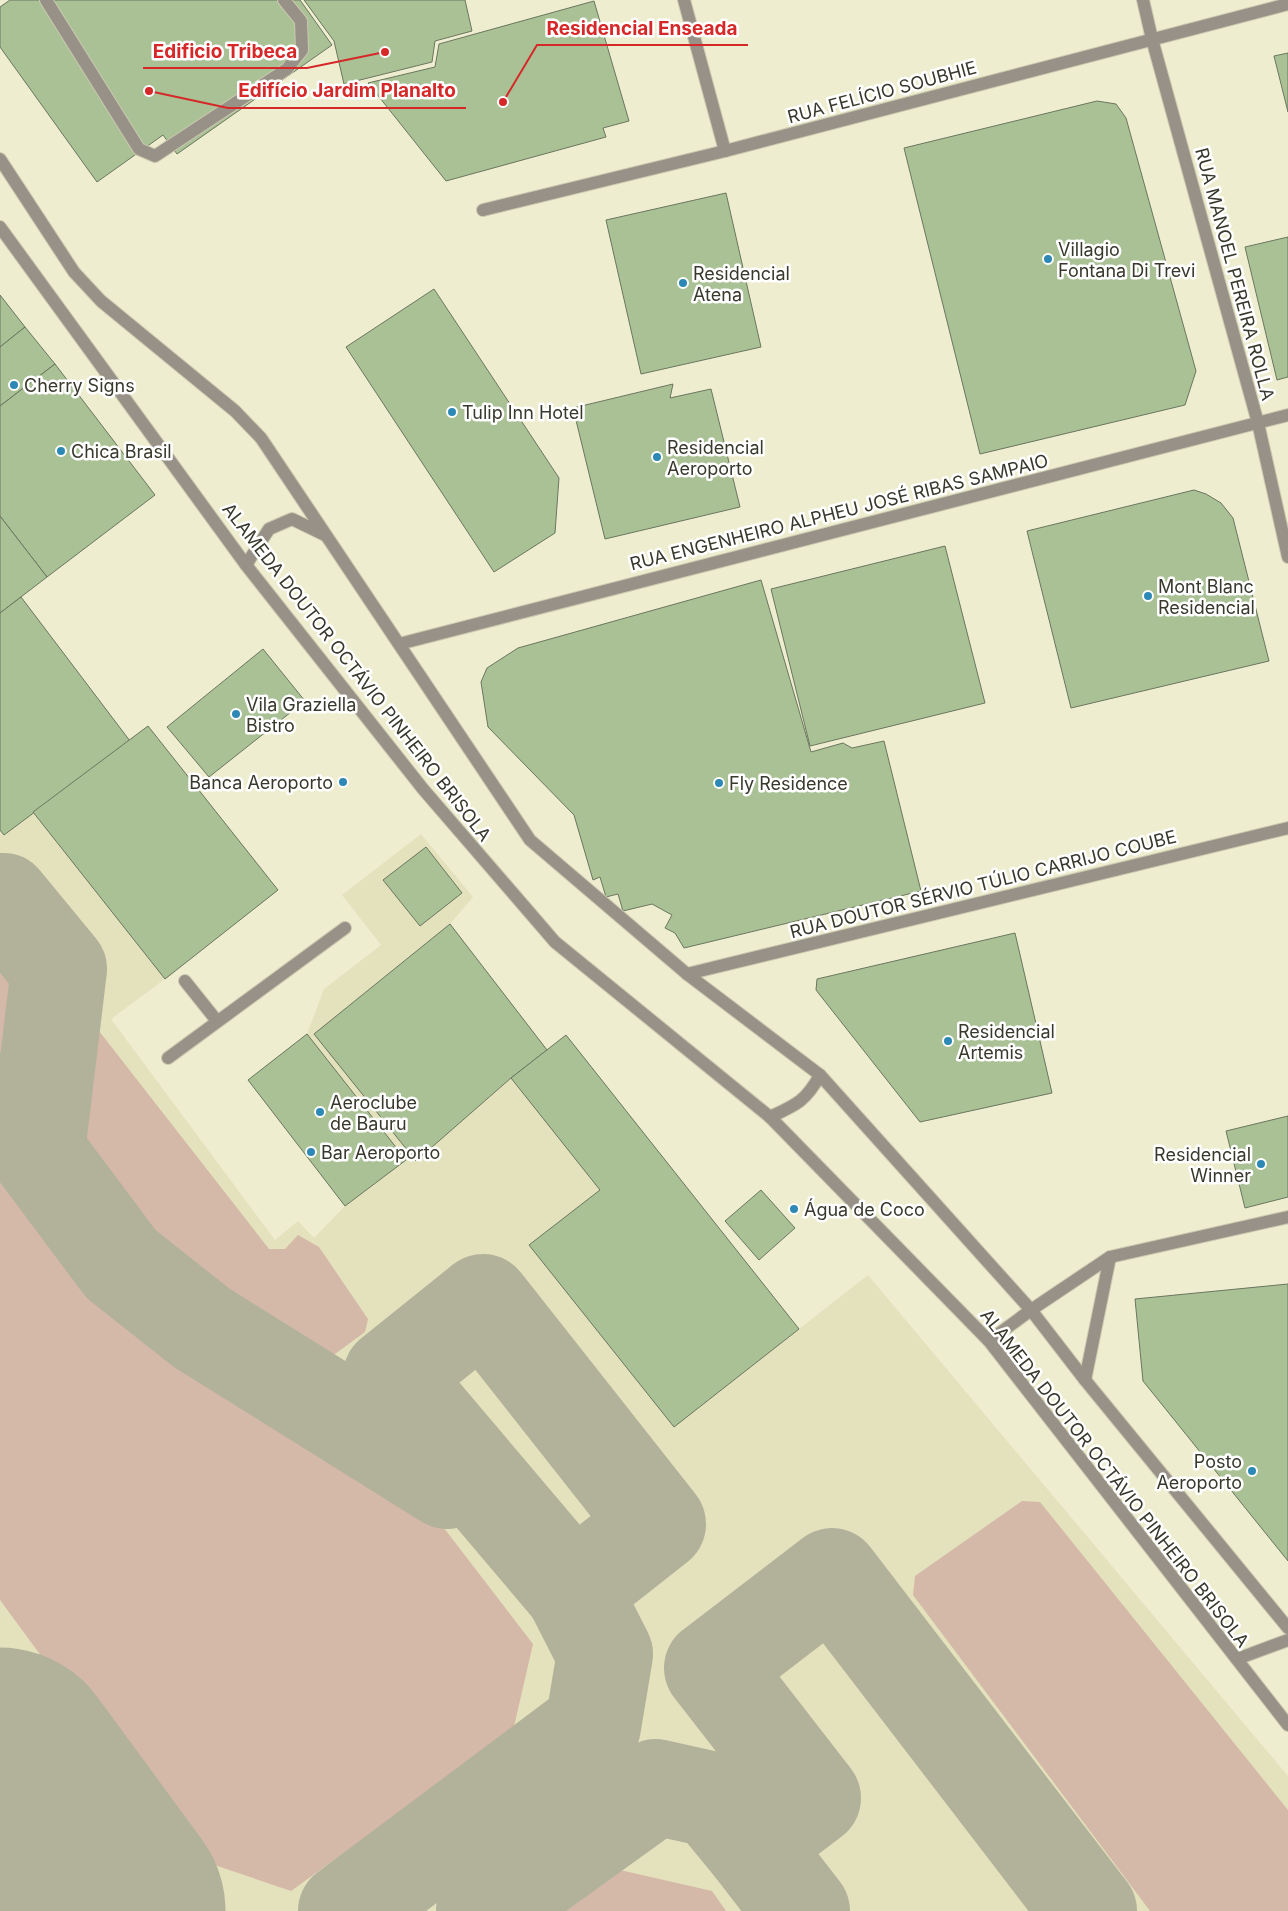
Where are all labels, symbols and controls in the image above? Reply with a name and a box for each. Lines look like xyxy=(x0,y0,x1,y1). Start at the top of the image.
callout: Residencial Enseada xyxy=(537,11,748,45)
text: Residencial Enseada xyxy=(546,17,738,40)
callout: Edificio Tribeca xyxy=(143,34,307,68)
text: Edificio Tribeca xyxy=(153,40,297,63)
street label: RUA FELÍCIO SOUBHIE xyxy=(785,56,979,127)
callout: Edifício Jardim Planalto xyxy=(228,74,466,108)
text: Edifício Jardim Planalto xyxy=(238,79,456,102)
street label: RUA MANOEL PEREIRA ROLLA xyxy=(1191,145,1279,403)
place label: Villagio Fontana Di Trevi xyxy=(1058,239,1195,281)
marker: Villagio Fontana Di Trevi xyxy=(1042,253,1054,265)
place label: Residencial Atena xyxy=(693,263,790,305)
marker: Residencial Atena xyxy=(677,277,689,289)
place label: Cherry Signs xyxy=(24,375,135,396)
marker: Cherry Signs xyxy=(8,379,20,391)
place label: Tulip Inn Hotel xyxy=(462,402,584,423)
marker: Tulip Inn Hotel xyxy=(446,406,458,418)
place label: Residencial Aeroporto xyxy=(667,437,764,479)
place label: Chica Brasil xyxy=(71,441,172,462)
marker: Chica Brasil xyxy=(55,445,67,457)
street label: RUA ENGENHEIRO ALPHEU JOSÉ RIBAS SAMPAIO xyxy=(627,449,1050,574)
marker: Residencial Aeroporto xyxy=(651,451,663,463)
street label: ALAMEDA DOUTOR OCTÁVIO PINHEIRO BRISOLA xyxy=(218,498,496,845)
place label: Mont Blanc Residencial xyxy=(1158,576,1255,618)
marker: Mont Blanc Residencial xyxy=(1142,590,1154,602)
place label: Vila Graziella Bistro xyxy=(246,694,356,736)
marker: Vila Graziella Bistro xyxy=(230,708,242,720)
place label: Banca Aeroporto xyxy=(189,772,333,793)
place label: Fly Residence xyxy=(729,773,848,794)
marker: Banca Aeroporto xyxy=(337,776,349,788)
marker: Fly Residence xyxy=(713,777,725,789)
street label: RUA DOUTOR SÉRVIO TÚLIO CARRIJO COUBE xyxy=(787,825,1178,942)
place label: Residencial Artemis xyxy=(958,1021,1055,1063)
marker: Residencial Artemis xyxy=(942,1035,954,1047)
place label: Aeroclube de Bauru xyxy=(330,1092,417,1134)
marker: Aeroclube de Bauru xyxy=(314,1106,326,1118)
place label: Bar Aeroporto xyxy=(321,1142,440,1163)
place label: Residencial Winner xyxy=(1154,1144,1251,1186)
marker: Bar Aeroporto xyxy=(305,1146,317,1158)
marker: Residencial Winner xyxy=(1255,1158,1267,1170)
place label: Água de Coco xyxy=(804,1198,925,1220)
marker: Água de Coco xyxy=(788,1203,800,1215)
street label: ALAMEDA DOUTOR OCTÁVIO PINHEIRO BRISOLA xyxy=(976,1304,1254,1651)
place label: Posto Aeroporto xyxy=(1156,1451,1242,1493)
marker: Posto Aeroporto xyxy=(1246,1465,1258,1477)

